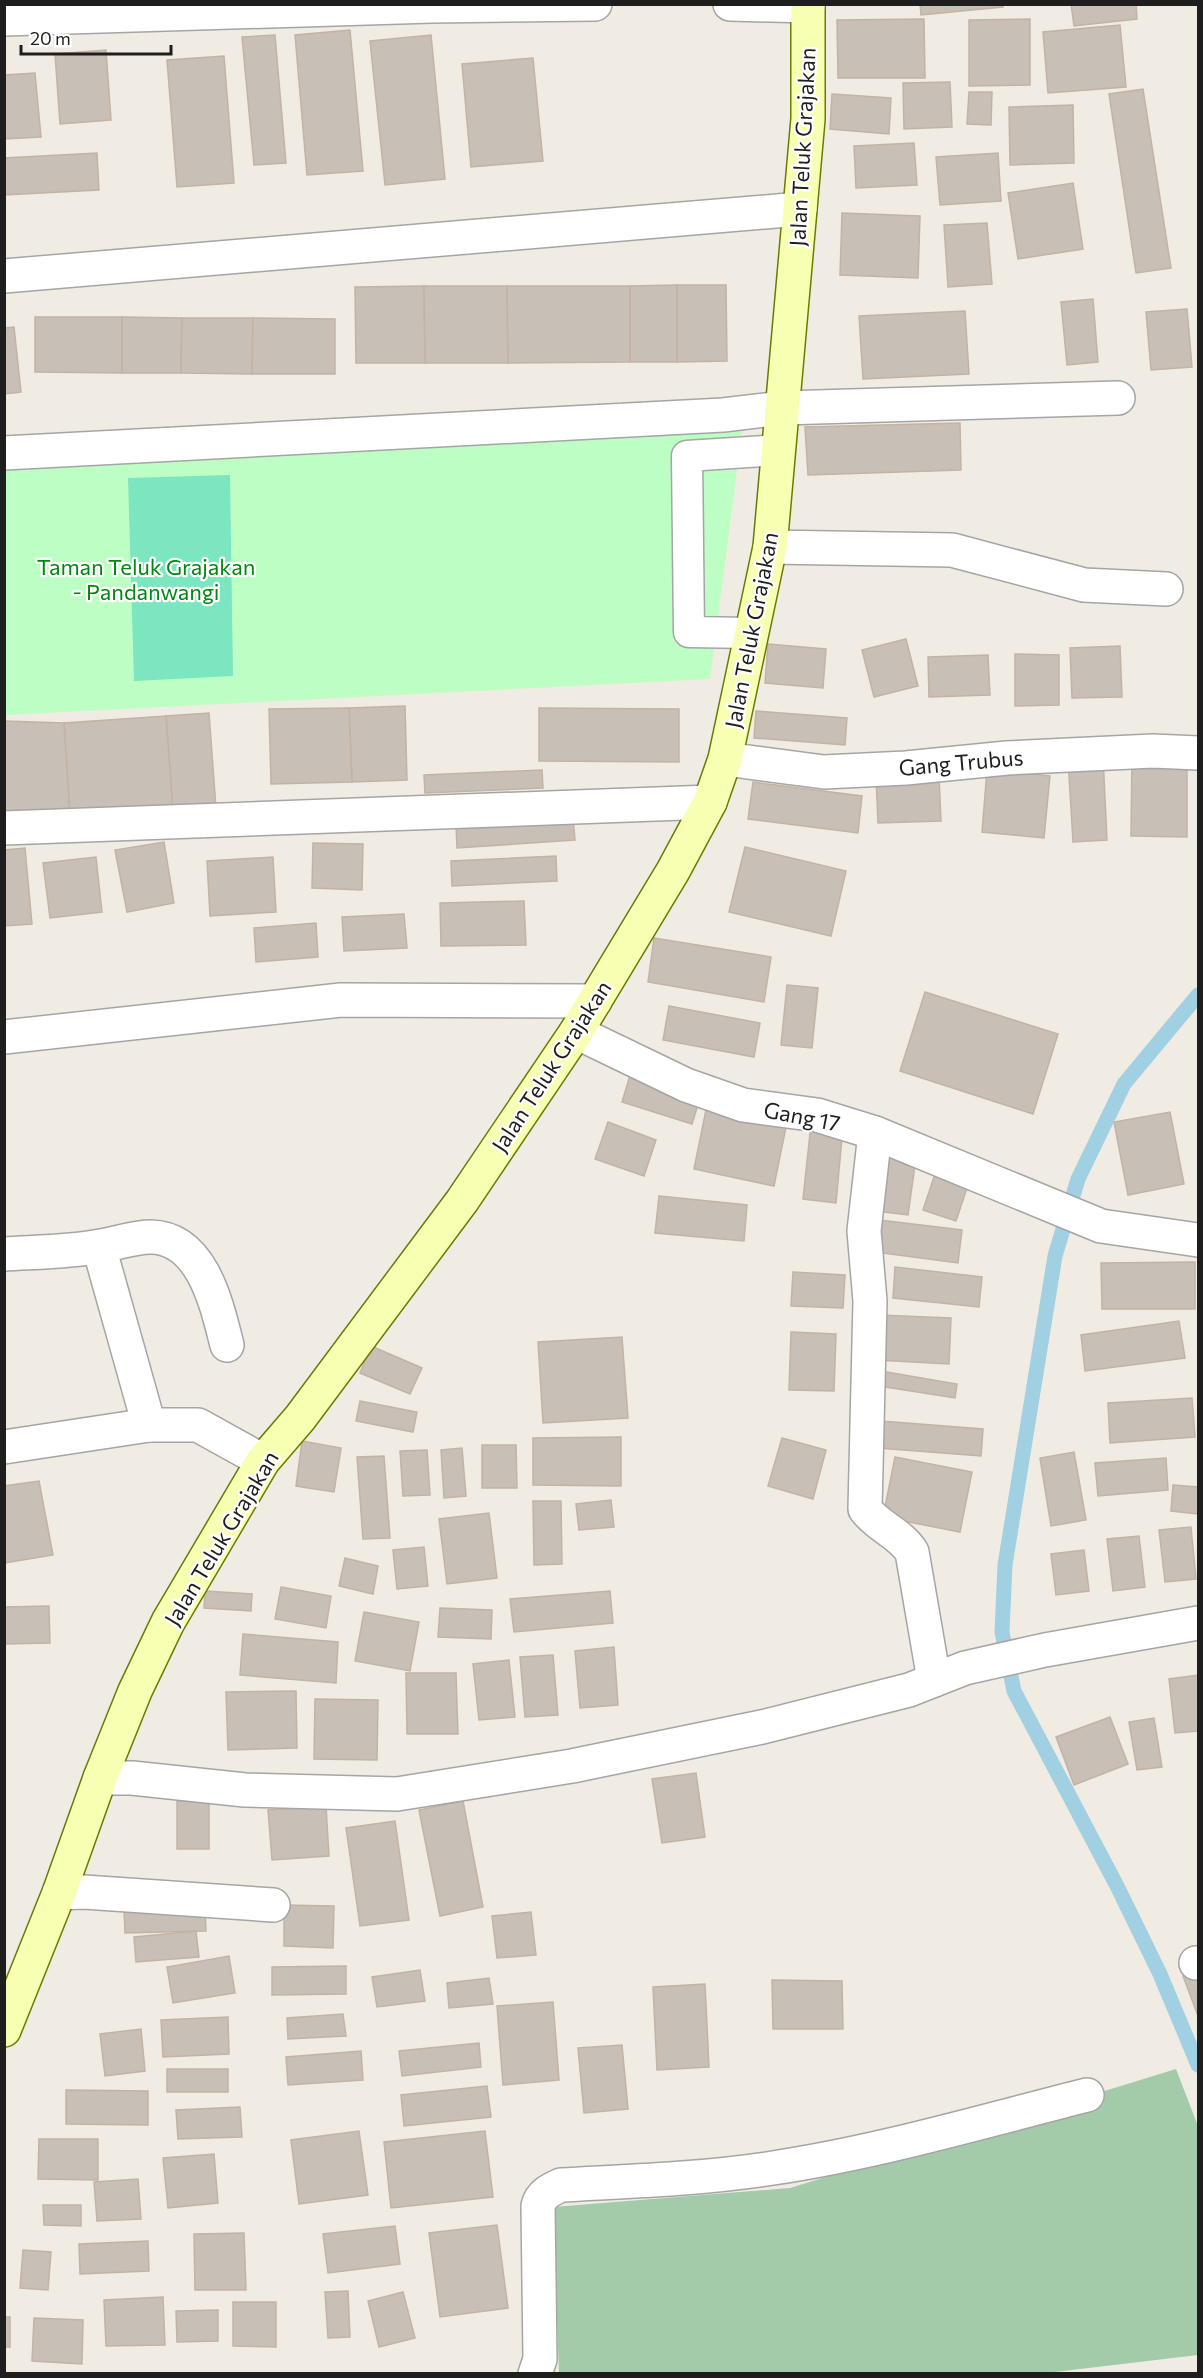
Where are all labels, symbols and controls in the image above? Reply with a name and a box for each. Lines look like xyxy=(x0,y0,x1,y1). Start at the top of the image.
scale bar xyxy=(21,18,171,56)
text: 20 m xyxy=(30,27,71,49)
street label: Jalan Teluk Grajakan xyxy=(783,47,821,247)
street label: Jalan Teluk Grajakan xyxy=(719,530,783,730)
park label: Taman Teluk Grajakan - Pandanwangi xyxy=(37,553,255,605)
street label: Gang Trubus xyxy=(898,743,1024,781)
street label: Jalan Teluk Grajakan xyxy=(485,975,617,1157)
street label: Gang 17 xyxy=(761,1095,843,1137)
street label: Jalan Teluk Grajakan xyxy=(158,1446,284,1630)

